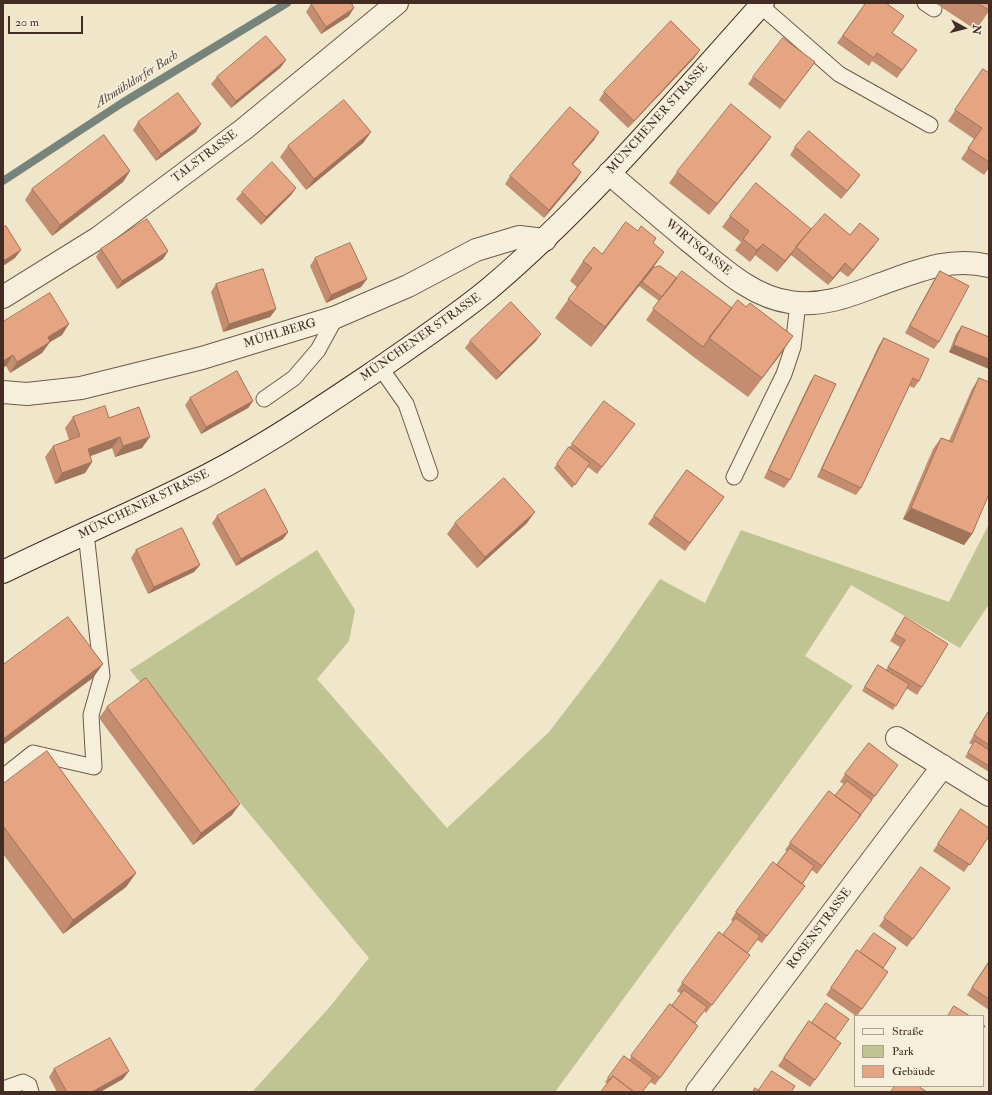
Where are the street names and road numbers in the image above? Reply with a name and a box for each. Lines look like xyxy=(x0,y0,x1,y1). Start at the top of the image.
street label: MÜNCHENER STRASSE xyxy=(605,61,711,177)
street label: TALSTRASSE xyxy=(169,128,241,186)
street label: WIRTSGASSE xyxy=(662,217,734,279)
street label: MÜNCHENER STRASSE xyxy=(358,291,484,385)
street label: MÜHLBERG xyxy=(242,316,318,352)
street label: MÜNCHENER STRASSE xyxy=(76,467,212,543)
street label: ROSENSTRASSE xyxy=(785,886,855,972)

